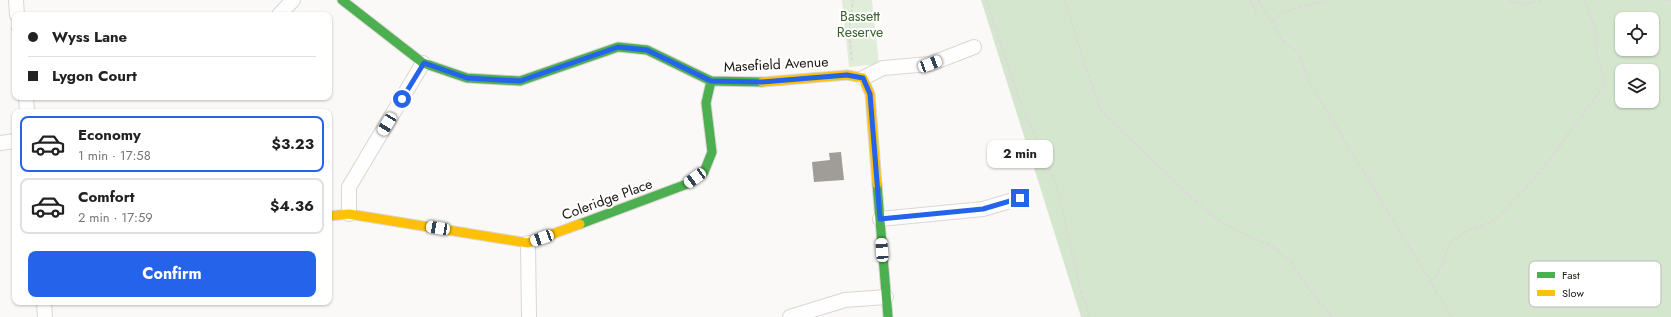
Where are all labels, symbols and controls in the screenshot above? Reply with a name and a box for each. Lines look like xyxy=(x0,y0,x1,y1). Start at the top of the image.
park label: Bassett Reserve xyxy=(837,6,883,42)
map controls xyxy=(1615,12,1659,108)
button: locate xyxy=(1615,12,1659,56)
text: Wyss Lane xyxy=(52,26,127,48)
street label: Masefield Avenue xyxy=(723,51,829,77)
car xyxy=(917,54,943,74)
button: layers xyxy=(1615,64,1659,108)
text: Lygon Court xyxy=(52,65,137,87)
route start xyxy=(393,90,411,108)
car xyxy=(376,111,398,137)
text: Economy xyxy=(78,124,141,146)
icon: car xyxy=(30,126,66,162)
text: $3.23 xyxy=(272,133,314,155)
callout: 2 min xyxy=(987,140,1053,168)
text: 2 min xyxy=(1003,144,1037,163)
text: 1 min · 17:58 xyxy=(78,146,151,165)
car xyxy=(682,166,708,190)
street label: Coleridge Place xyxy=(559,173,655,225)
text: Comfort xyxy=(78,186,135,208)
icon: car xyxy=(30,188,66,224)
route end xyxy=(1011,189,1029,207)
text: $4.36 xyxy=(270,195,314,217)
text: 2 min · 17:59 xyxy=(78,208,153,227)
car xyxy=(425,220,451,236)
car xyxy=(529,228,555,248)
car xyxy=(875,238,889,262)
button: Confirm xyxy=(28,251,316,297)
legend xyxy=(1529,261,1661,307)
text: Fast xyxy=(1562,267,1580,283)
text: Slow xyxy=(1562,285,1584,301)

